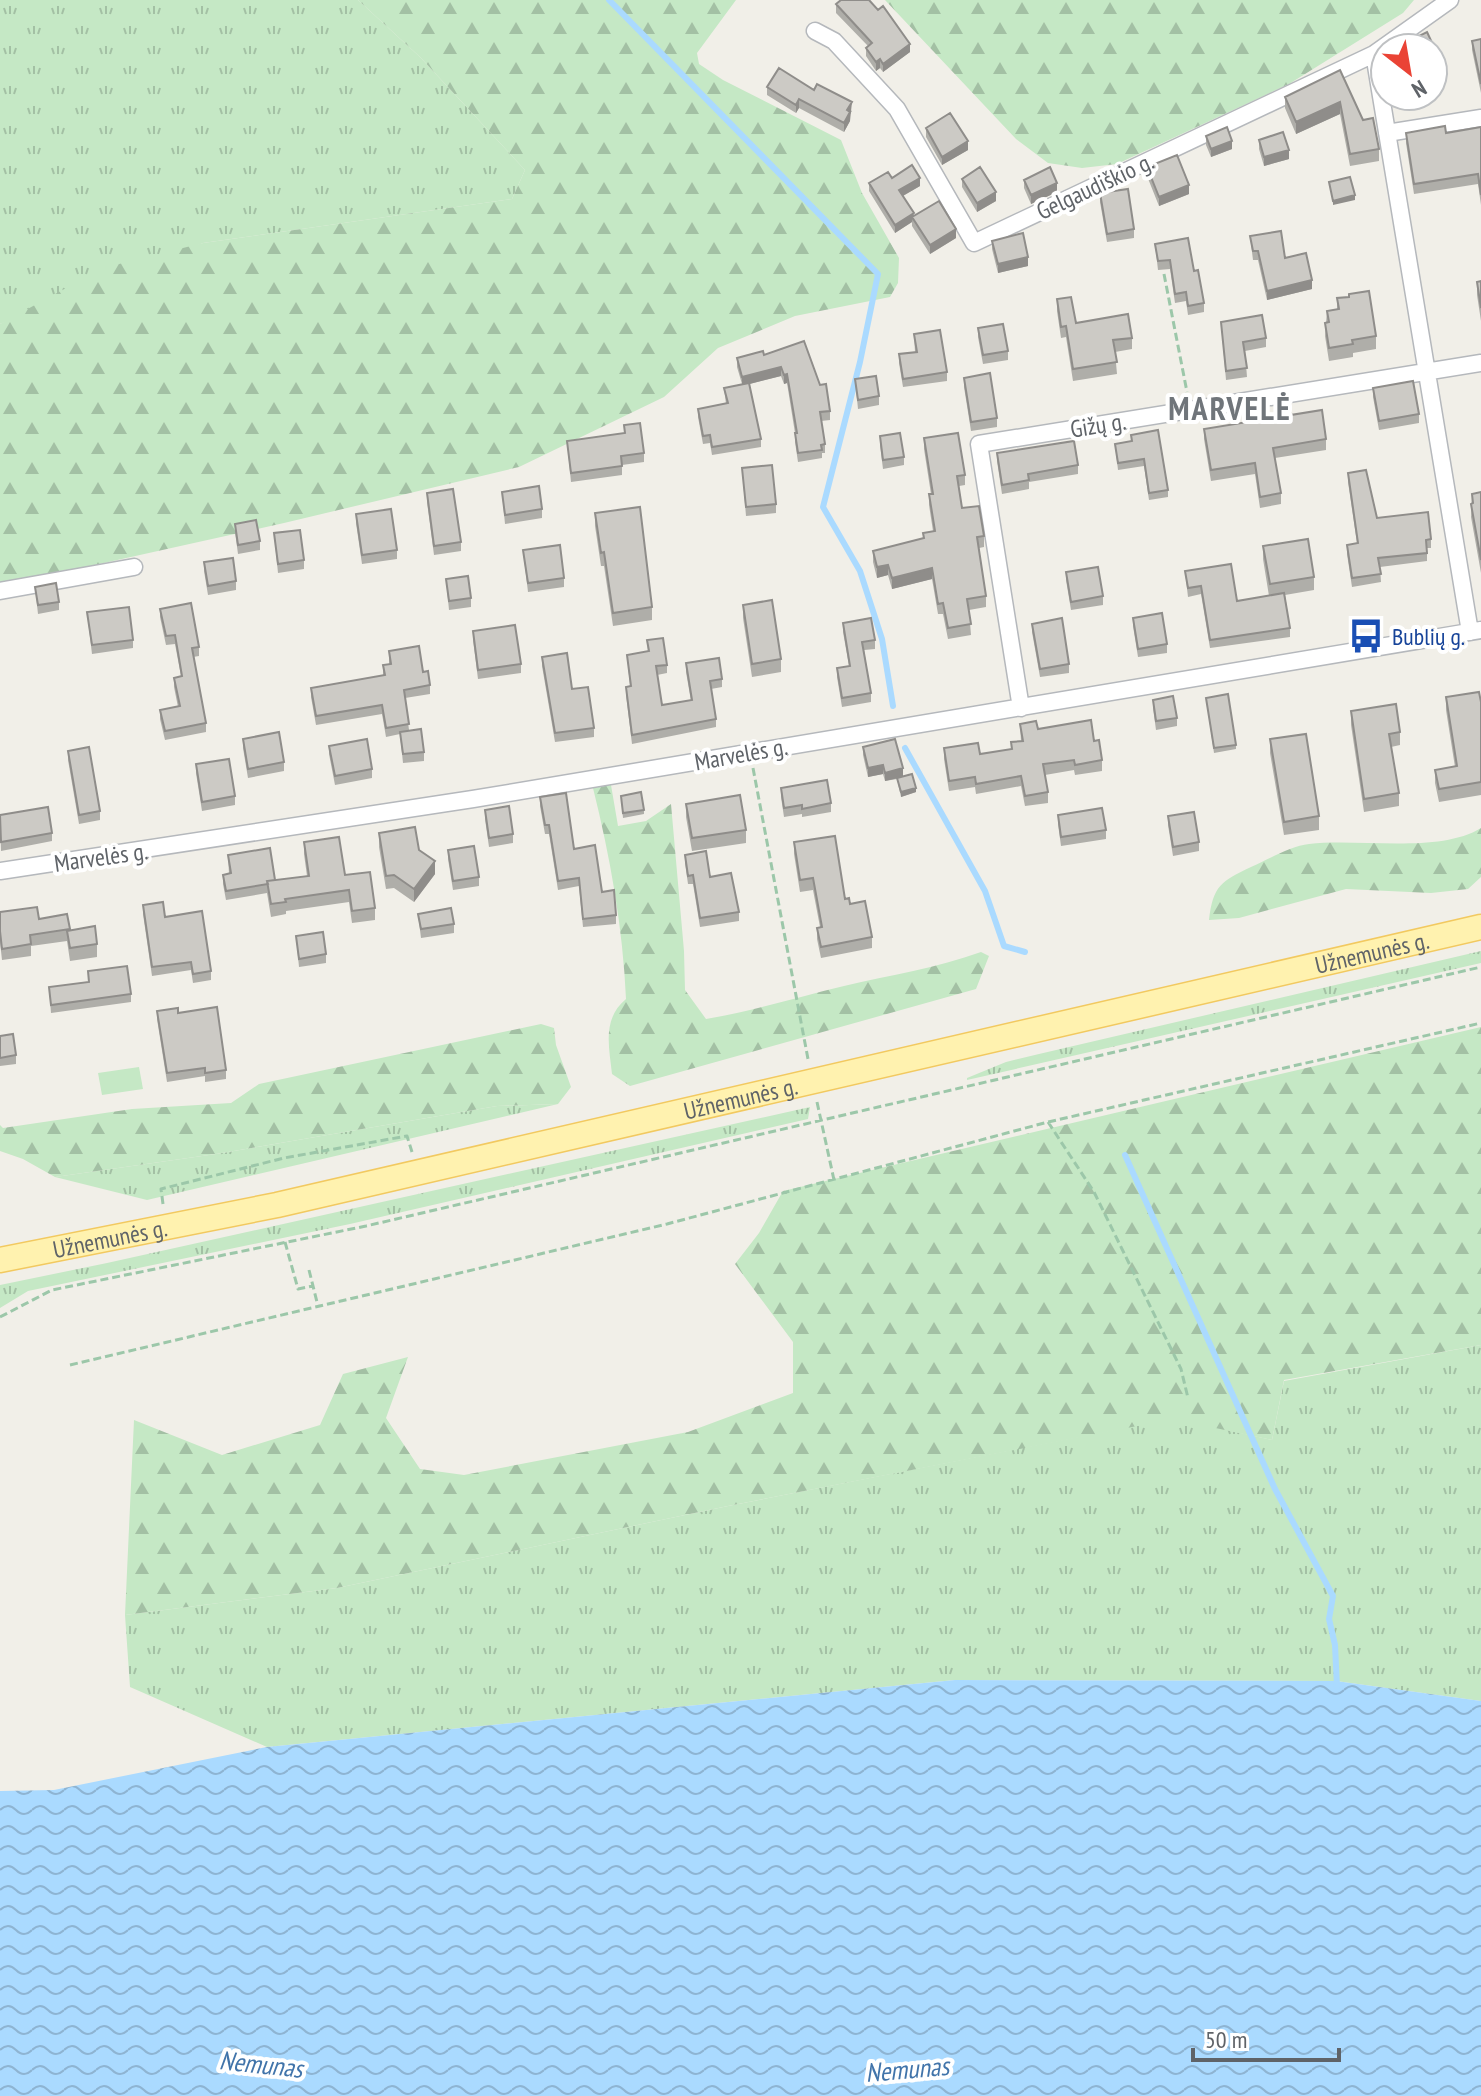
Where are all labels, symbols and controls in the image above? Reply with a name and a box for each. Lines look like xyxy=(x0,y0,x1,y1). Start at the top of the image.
north arrow xyxy=(1369,32,1449,112)
text: N xyxy=(1407,74,1432,104)
street label: Gelgaudiškio g. xyxy=(1031,145,1159,227)
district label: MARVELĖ xyxy=(1168,387,1292,429)
street label: Gižų g. xyxy=(1068,405,1128,445)
bus stop icon: Bublių g. xyxy=(1347,617,1385,655)
place label: Bublių g. xyxy=(1392,621,1465,652)
street label: Marvelės g. xyxy=(692,731,790,777)
street label: Marvelės g. xyxy=(52,835,150,879)
street label: Užnemunės g. xyxy=(1312,924,1432,980)
street label: Užnemunės g. xyxy=(680,1070,800,1126)
street label: Užnemunės g. xyxy=(50,1212,170,1265)
scale bar xyxy=(1193,2012,1339,2062)
text: 50 m xyxy=(1205,2024,1247,2055)
water label: Nemunas xyxy=(218,2043,306,2085)
water label: Nemunas xyxy=(864,2049,952,2089)

